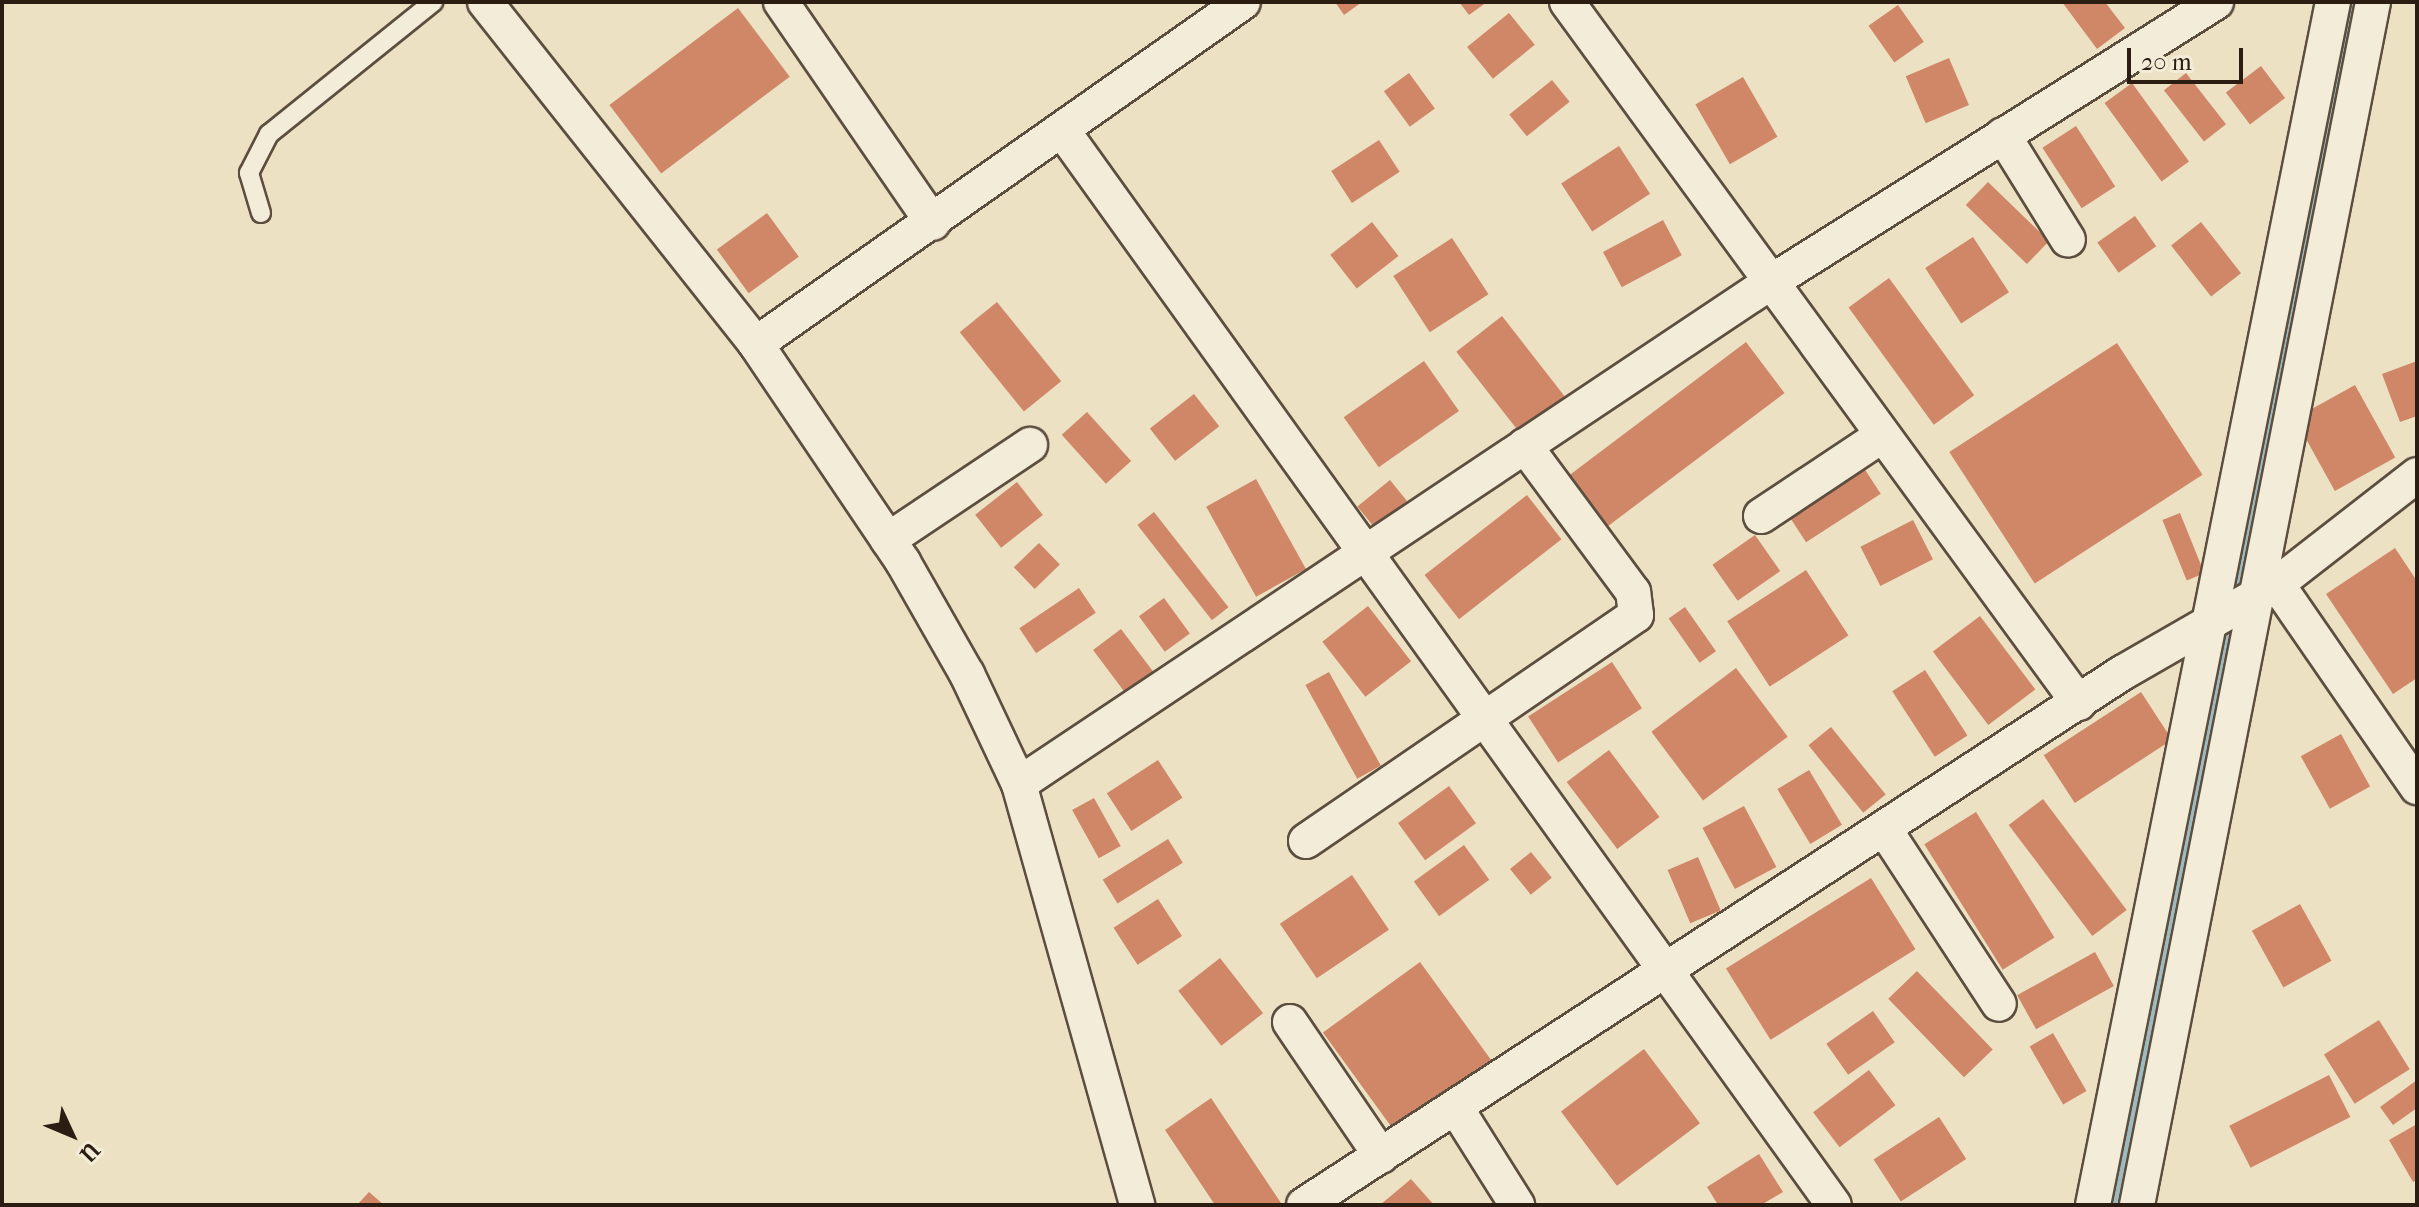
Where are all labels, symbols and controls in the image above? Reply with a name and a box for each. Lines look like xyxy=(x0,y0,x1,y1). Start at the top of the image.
scale bar xyxy=(2131,32,2247,82)
text: 20 m xyxy=(2141,48,2192,76)
north arrow xyxy=(32,1095,112,1175)
text: U xyxy=(74,1136,105,1167)

